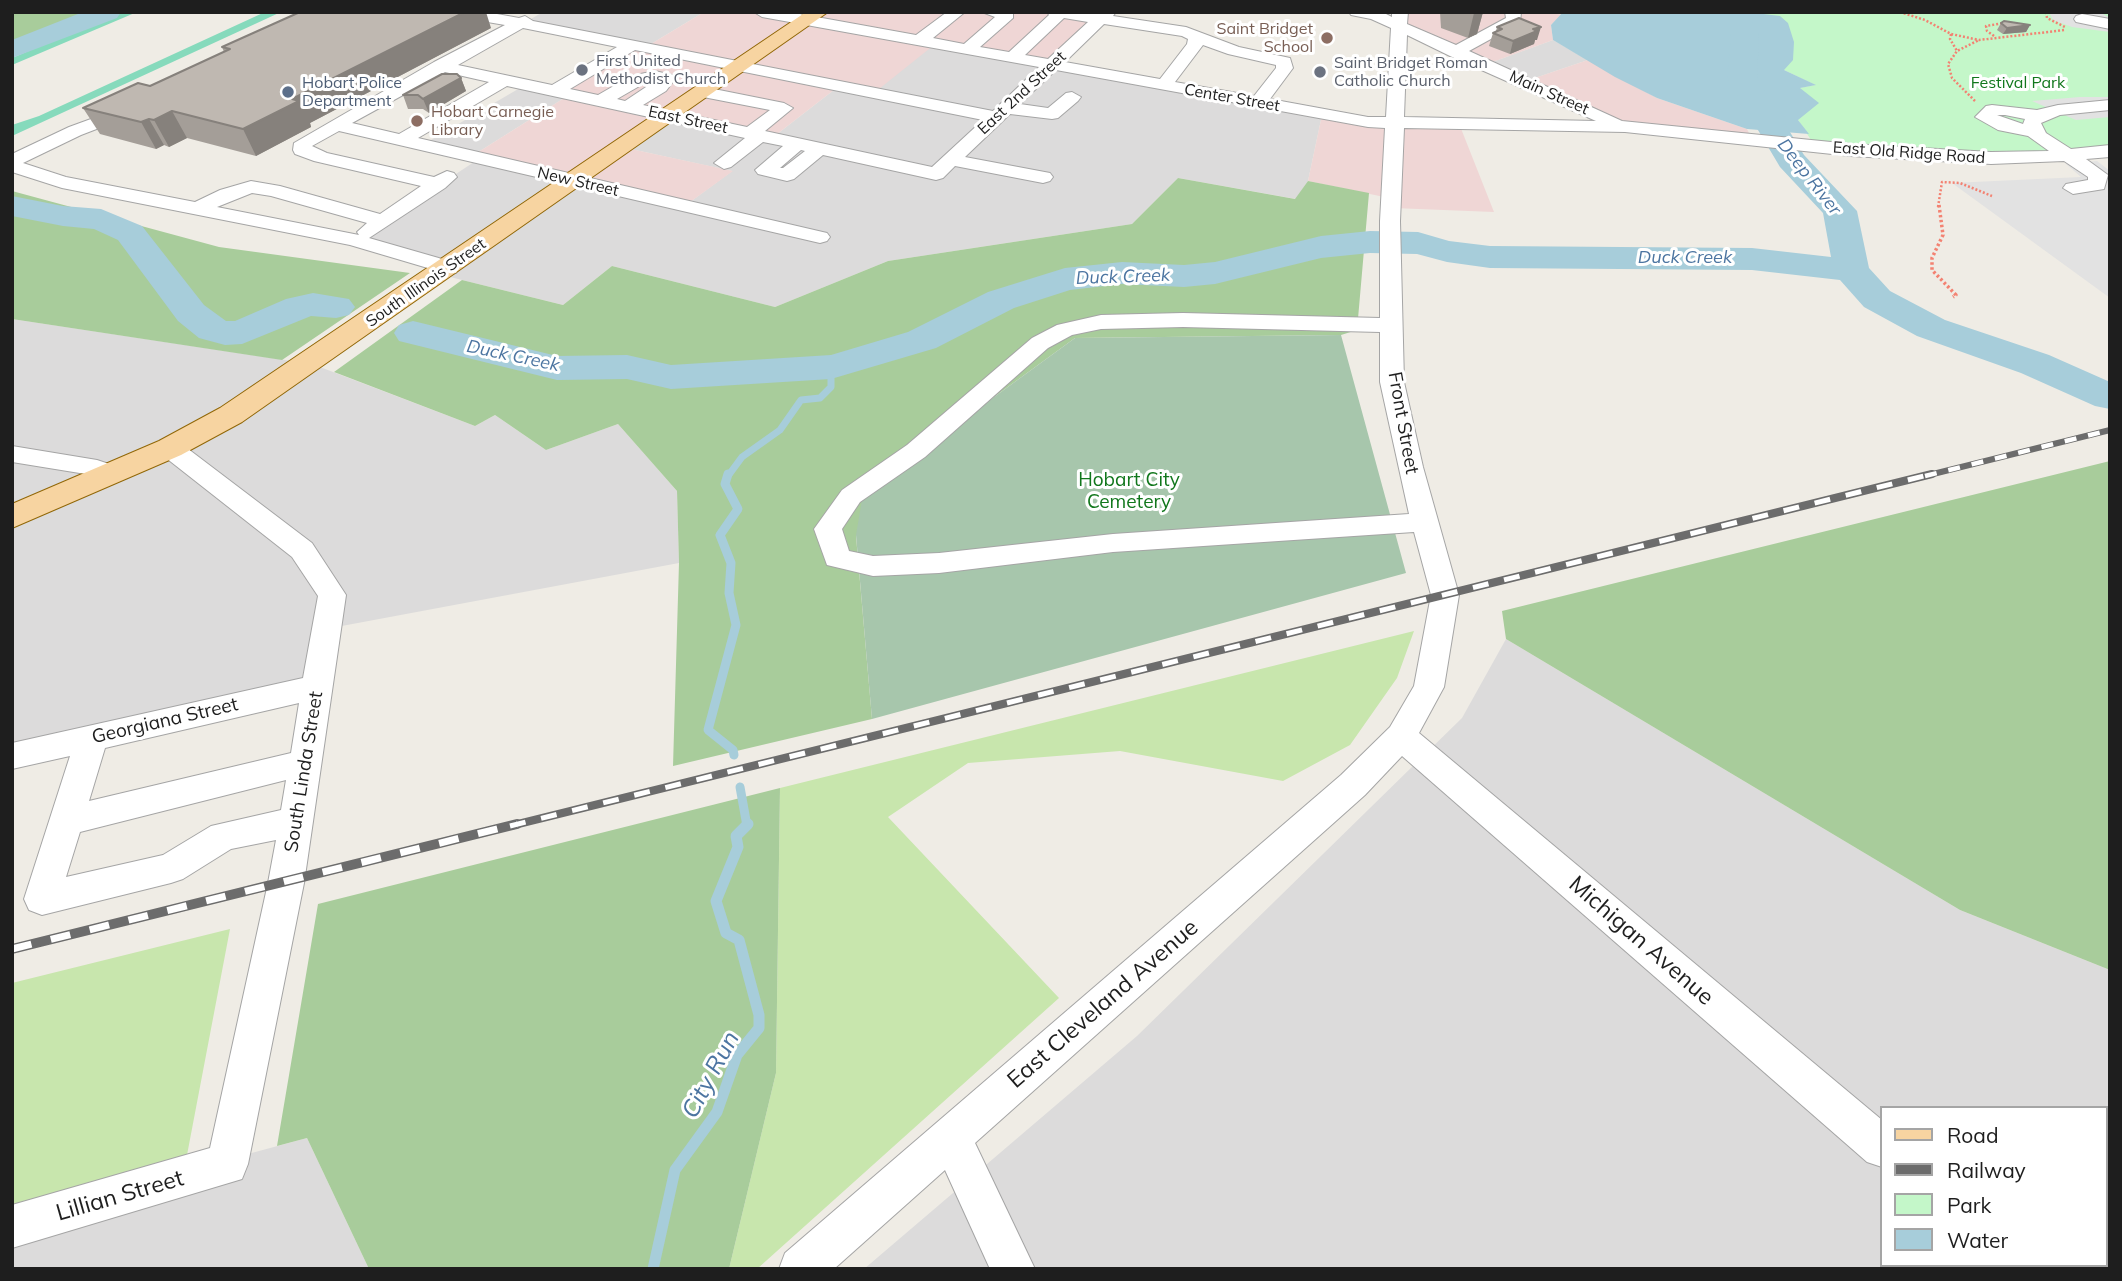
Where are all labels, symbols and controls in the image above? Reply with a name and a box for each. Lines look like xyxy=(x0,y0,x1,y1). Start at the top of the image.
place label: Saint Bridget School xyxy=(1216,19,1313,57)
marker: Saint Bridget School xyxy=(1319,30,1335,46)
street label: East 2nd Street xyxy=(974,47,1070,139)
place label: First United Methodist Church xyxy=(596,51,726,89)
place label: Saint Bridget Roman Catholic Church xyxy=(1334,53,1488,91)
marker: First United Methodist Church xyxy=(574,62,590,78)
marker: Saint Bridget Roman Catholic Church xyxy=(1312,64,1328,80)
street label: Main Street xyxy=(1506,67,1592,119)
place label: Hobart Police Department xyxy=(302,73,402,111)
park label: Festival Park xyxy=(1971,73,2065,93)
street label: Center Street xyxy=(1183,80,1281,116)
marker: Hobart Police Department xyxy=(280,84,296,100)
place label: Hobart Carnegie Library xyxy=(431,102,554,140)
street label: East Street xyxy=(647,102,729,138)
marker: Hobart Carnegie Library xyxy=(409,113,425,129)
water label: Deep River xyxy=(1772,134,1846,220)
street label: East Old Ridge Road xyxy=(1832,138,1986,168)
street label: New Street xyxy=(535,163,621,201)
street label: South Illinois Street xyxy=(362,234,490,332)
water label: Duck Creek xyxy=(1638,247,1732,269)
water label: Duck Creek xyxy=(1076,265,1170,289)
water label: Duck Creek xyxy=(465,336,561,376)
street label: Front Street xyxy=(1383,370,1423,476)
park label: Hobart City Cemetery xyxy=(1078,469,1180,513)
street label: South Linda Street xyxy=(280,690,328,854)
street label: Georgiana Street xyxy=(90,693,240,749)
street label: Michigan Avenue xyxy=(1563,871,1719,1011)
street label: East Cleveland Avenue xyxy=(1002,914,1204,1094)
water label: City Run xyxy=(676,1027,746,1123)
legend xyxy=(1881,1106,2108,1267)
text: Road xyxy=(1947,1122,1998,1148)
text: Railway xyxy=(1947,1157,2026,1183)
street label: Lillian Street xyxy=(53,1165,187,1227)
text: Park xyxy=(1947,1192,1991,1218)
text: Water xyxy=(1947,1227,2008,1253)

